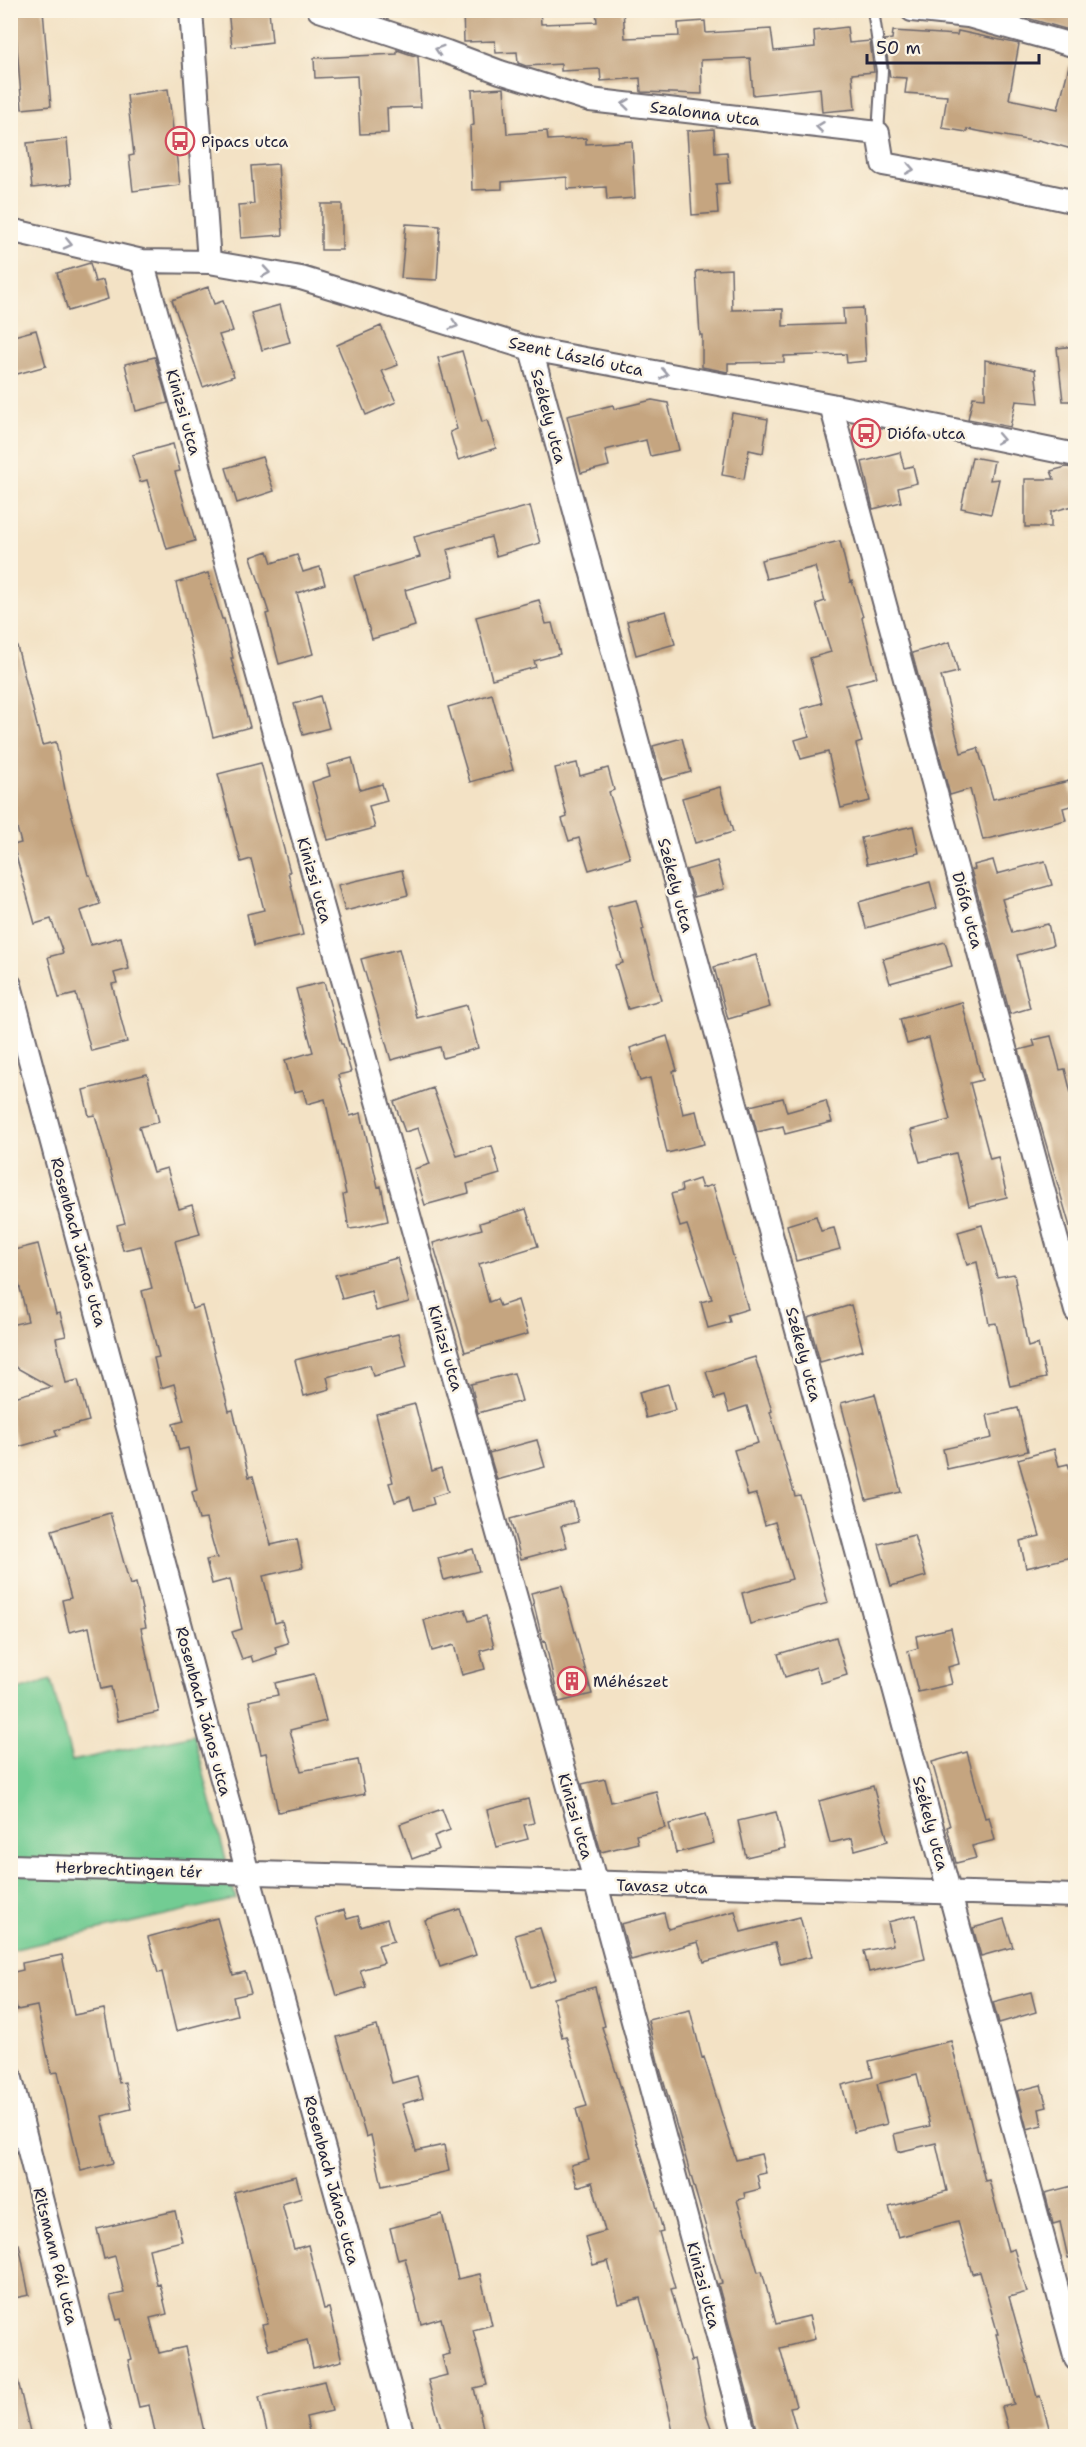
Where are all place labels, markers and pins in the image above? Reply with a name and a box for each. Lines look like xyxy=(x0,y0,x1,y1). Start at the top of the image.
bus stop icon: Pipacs utca xyxy=(164,125,196,157)
place label: Pipacs utca xyxy=(201,131,288,152)
bus stop icon: Diófa utca xyxy=(850,417,882,449)
place label: Diófa utca xyxy=(887,423,965,444)
building icon: Méhészet xyxy=(556,1665,588,1697)
place label: Méhészet xyxy=(593,1671,668,1692)

